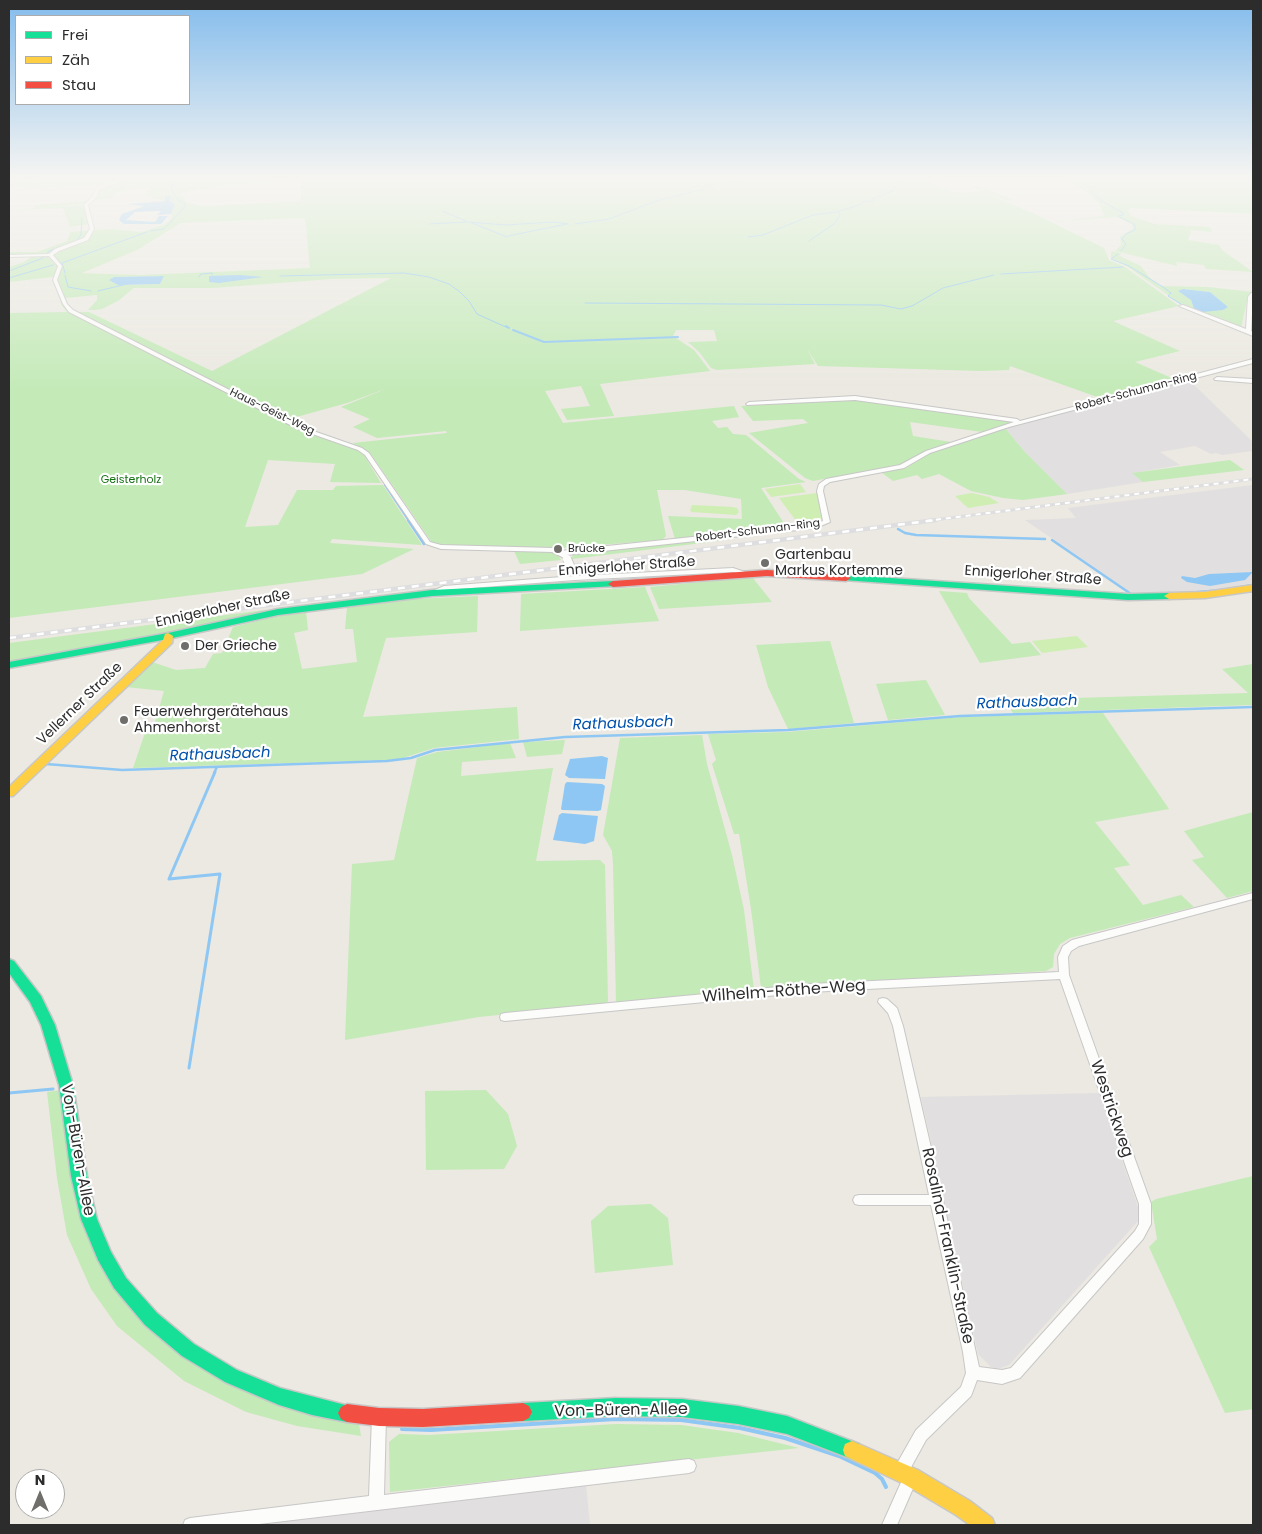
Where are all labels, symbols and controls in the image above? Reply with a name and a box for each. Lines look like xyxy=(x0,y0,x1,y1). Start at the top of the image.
legend xyxy=(15,15,190,105)
text: Frei xyxy=(62,24,88,45)
text: Zäh xyxy=(62,49,90,70)
text: Stau xyxy=(62,74,96,95)
street label: Robert-Schuman-Ring xyxy=(1074,369,1198,415)
street label: Haus-Geist-Weg xyxy=(227,386,317,438)
park label: Geisterholz xyxy=(101,473,161,487)
street label: Robert-Schuman-Ring xyxy=(695,517,821,545)
place label: Brücke xyxy=(568,542,605,556)
marker: Brücke xyxy=(552,543,564,555)
place label: Gartenbau Markus Kortemme xyxy=(775,547,903,580)
street label: Ennigerloher Straße xyxy=(558,554,696,580)
marker: Gartenbau Markus Kortemme xyxy=(759,557,771,569)
street label: Ennigerloher Straße xyxy=(964,563,1102,589)
street label: Ennigerloher Straße xyxy=(154,587,292,631)
place label: Der Grieche xyxy=(195,638,277,654)
marker: Der Grieche xyxy=(179,640,191,652)
street label: Vellerner Straße xyxy=(34,659,126,749)
water label: Rathausbach xyxy=(976,692,1078,714)
place label: Feuerwehrgerätehaus Ahmenhorst xyxy=(134,704,288,736)
water label: Rathausbach xyxy=(572,713,674,735)
marker: Feuerwehrgerätehaus Ahmenhorst xyxy=(118,714,130,726)
water label: Rathausbach xyxy=(169,744,271,766)
street label: Wilhelm-Röthe-Weg xyxy=(702,977,866,1007)
street label: Westrickweg xyxy=(1085,1058,1137,1160)
street label: Von-Büren-Allee xyxy=(56,1083,98,1217)
street label: Rosalind-Franklin-Straße xyxy=(917,1146,977,1346)
street label: Von-Büren-Allee xyxy=(554,1400,688,1422)
north arrow xyxy=(15,1469,65,1519)
text: N xyxy=(35,1470,45,1490)

